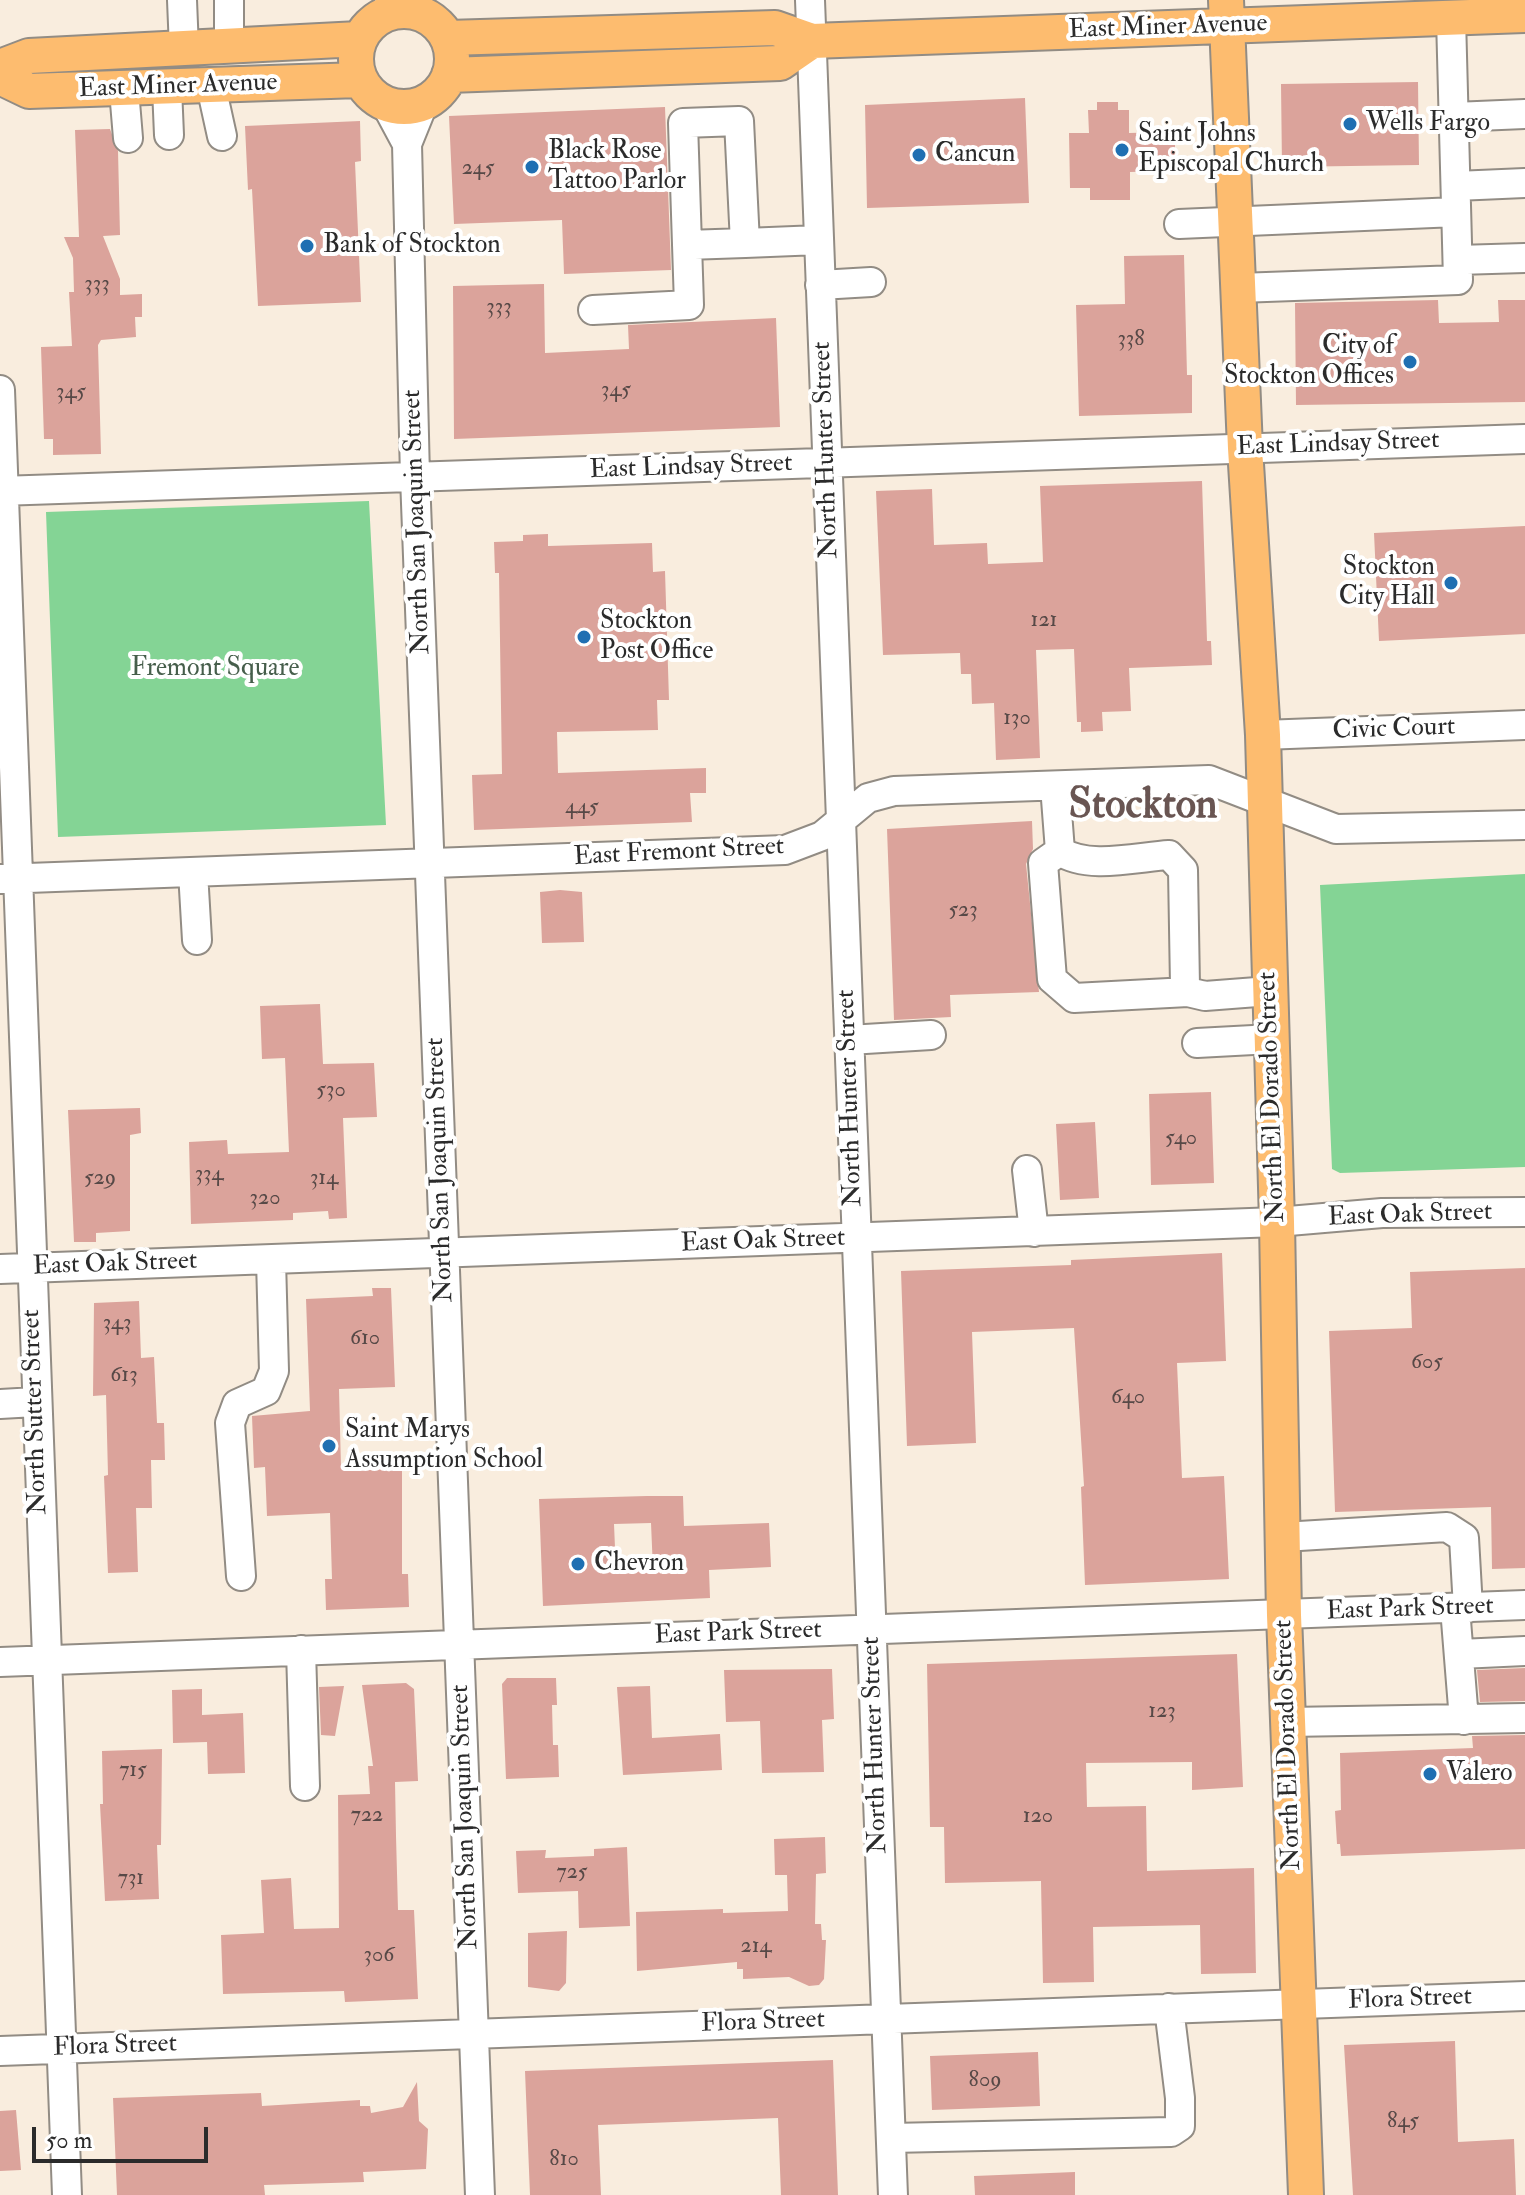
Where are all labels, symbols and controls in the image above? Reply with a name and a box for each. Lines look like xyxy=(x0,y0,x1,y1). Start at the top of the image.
street label: East Miner Avenue xyxy=(1068,9,1268,47)
street label: East Miner Avenue xyxy=(78,68,278,106)
place label: Wells Fargo xyxy=(1366,108,1490,140)
marker: Wells Fargo xyxy=(1341,115,1359,133)
place label: Saint Johns Episcopal Church xyxy=(1138,119,1324,180)
place label: Black Rose Tattoo Parlor xyxy=(548,136,686,198)
place label: Cancun xyxy=(935,139,1015,171)
marker: Saint Johns Episcopal Church xyxy=(1113,141,1131,159)
marker: Cancun xyxy=(910,146,928,164)
house number: 245 xyxy=(462,156,494,182)
marker: Black Rose Tattoo Parlor xyxy=(523,158,541,176)
place label: Bank of Stockton xyxy=(323,230,501,262)
marker: Bank of Stockton xyxy=(298,237,316,255)
house number: 333 xyxy=(84,272,110,298)
house number: 333 xyxy=(486,295,512,321)
house number: 338 xyxy=(1117,327,1145,353)
place label: City of Stockton Offices xyxy=(1224,331,1394,392)
street label: North Hunter Street xyxy=(808,341,846,559)
marker: City of Stockton Offices xyxy=(1401,353,1419,371)
house number: 345 xyxy=(601,378,631,404)
house number: 345 xyxy=(56,380,86,406)
street label: North San Joaquin Street xyxy=(398,389,438,655)
street label: East Lindsay Street xyxy=(1236,426,1440,464)
street label: East Lindsay Street xyxy=(589,449,793,487)
place label: Stockton City Hall xyxy=(1339,552,1435,614)
marker: Stockton City Hall xyxy=(1442,574,1460,592)
place label: Stockton Post Office xyxy=(600,606,713,668)
house number: 121 xyxy=(1031,608,1057,634)
marker: Stockton Post Office xyxy=(575,628,593,646)
park label: Fremont Square xyxy=(131,653,299,685)
house number: 130 xyxy=(1003,706,1031,732)
street label: Civic Court xyxy=(1332,712,1456,748)
district label: Stockton xyxy=(1068,783,1218,833)
house number: 445 xyxy=(565,795,599,821)
street label: East Fremont Street xyxy=(573,832,785,874)
house number: 523 xyxy=(948,898,978,924)
street label: North El Dorado Street xyxy=(1253,971,1293,1223)
street label: North Hunter Street xyxy=(832,989,870,1207)
street label: North San Joaquin Street xyxy=(421,1037,461,1303)
house number: 530 xyxy=(316,1078,346,1104)
house number: 540 xyxy=(1165,1126,1197,1152)
house number: 334 xyxy=(195,1162,223,1188)
house number: 529 xyxy=(84,1166,116,1192)
house number: 314 xyxy=(310,1166,338,1192)
house number: 320 xyxy=(250,1186,280,1212)
street label: East Oak Street xyxy=(1327,1198,1493,1234)
street label: East Oak Street xyxy=(680,1224,846,1260)
street label: East Oak Street xyxy=(32,1247,198,1283)
street label: North Sutter Street xyxy=(17,1309,55,1515)
house number: 343 xyxy=(103,1311,131,1337)
house number: 610 xyxy=(350,1326,380,1352)
house number: 605 xyxy=(1411,1350,1443,1376)
house number: 613 xyxy=(110,1363,138,1389)
house number: 640 xyxy=(1111,1385,1145,1411)
place label: Saint Marys Assumption School xyxy=(345,1415,543,1476)
marker: Saint Marys Assumption School xyxy=(320,1437,338,1455)
place label: Chevron xyxy=(594,1548,684,1580)
marker: Chevron xyxy=(569,1555,587,1573)
street label: East Park Street xyxy=(1326,1591,1494,1629)
street label: East Park Street xyxy=(654,1615,822,1653)
street label: North El Dorado Street xyxy=(1269,1619,1309,1871)
street label: North Hunter Street xyxy=(857,1636,895,1854)
street label: North San Joaquin Street xyxy=(446,1684,486,1950)
house number: 123 xyxy=(1148,1699,1176,1725)
house number: 715 xyxy=(119,1758,147,1784)
place label: Valero xyxy=(1446,1758,1512,1790)
marker: Valero xyxy=(1421,1765,1439,1783)
house number: 722 xyxy=(351,1803,383,1829)
house number: 120 xyxy=(1023,1804,1053,1830)
house number: 725 xyxy=(557,1860,587,1886)
house number: 731 xyxy=(118,1866,144,1892)
house number: 214 xyxy=(741,1934,771,1960)
house number: 306 xyxy=(364,1943,394,1969)
street label: Flora Street xyxy=(1348,1982,1472,2018)
street label: Flora Street xyxy=(701,2005,825,2041)
street label: Flora Street xyxy=(53,2029,177,2065)
house number: 809 xyxy=(969,2068,1001,2094)
house number: 845 xyxy=(1387,2109,1419,2135)
scale bar xyxy=(36,2111,212,2161)
text: 50 m xyxy=(46,2125,92,2156)
house number: 810 xyxy=(549,2147,579,2173)

